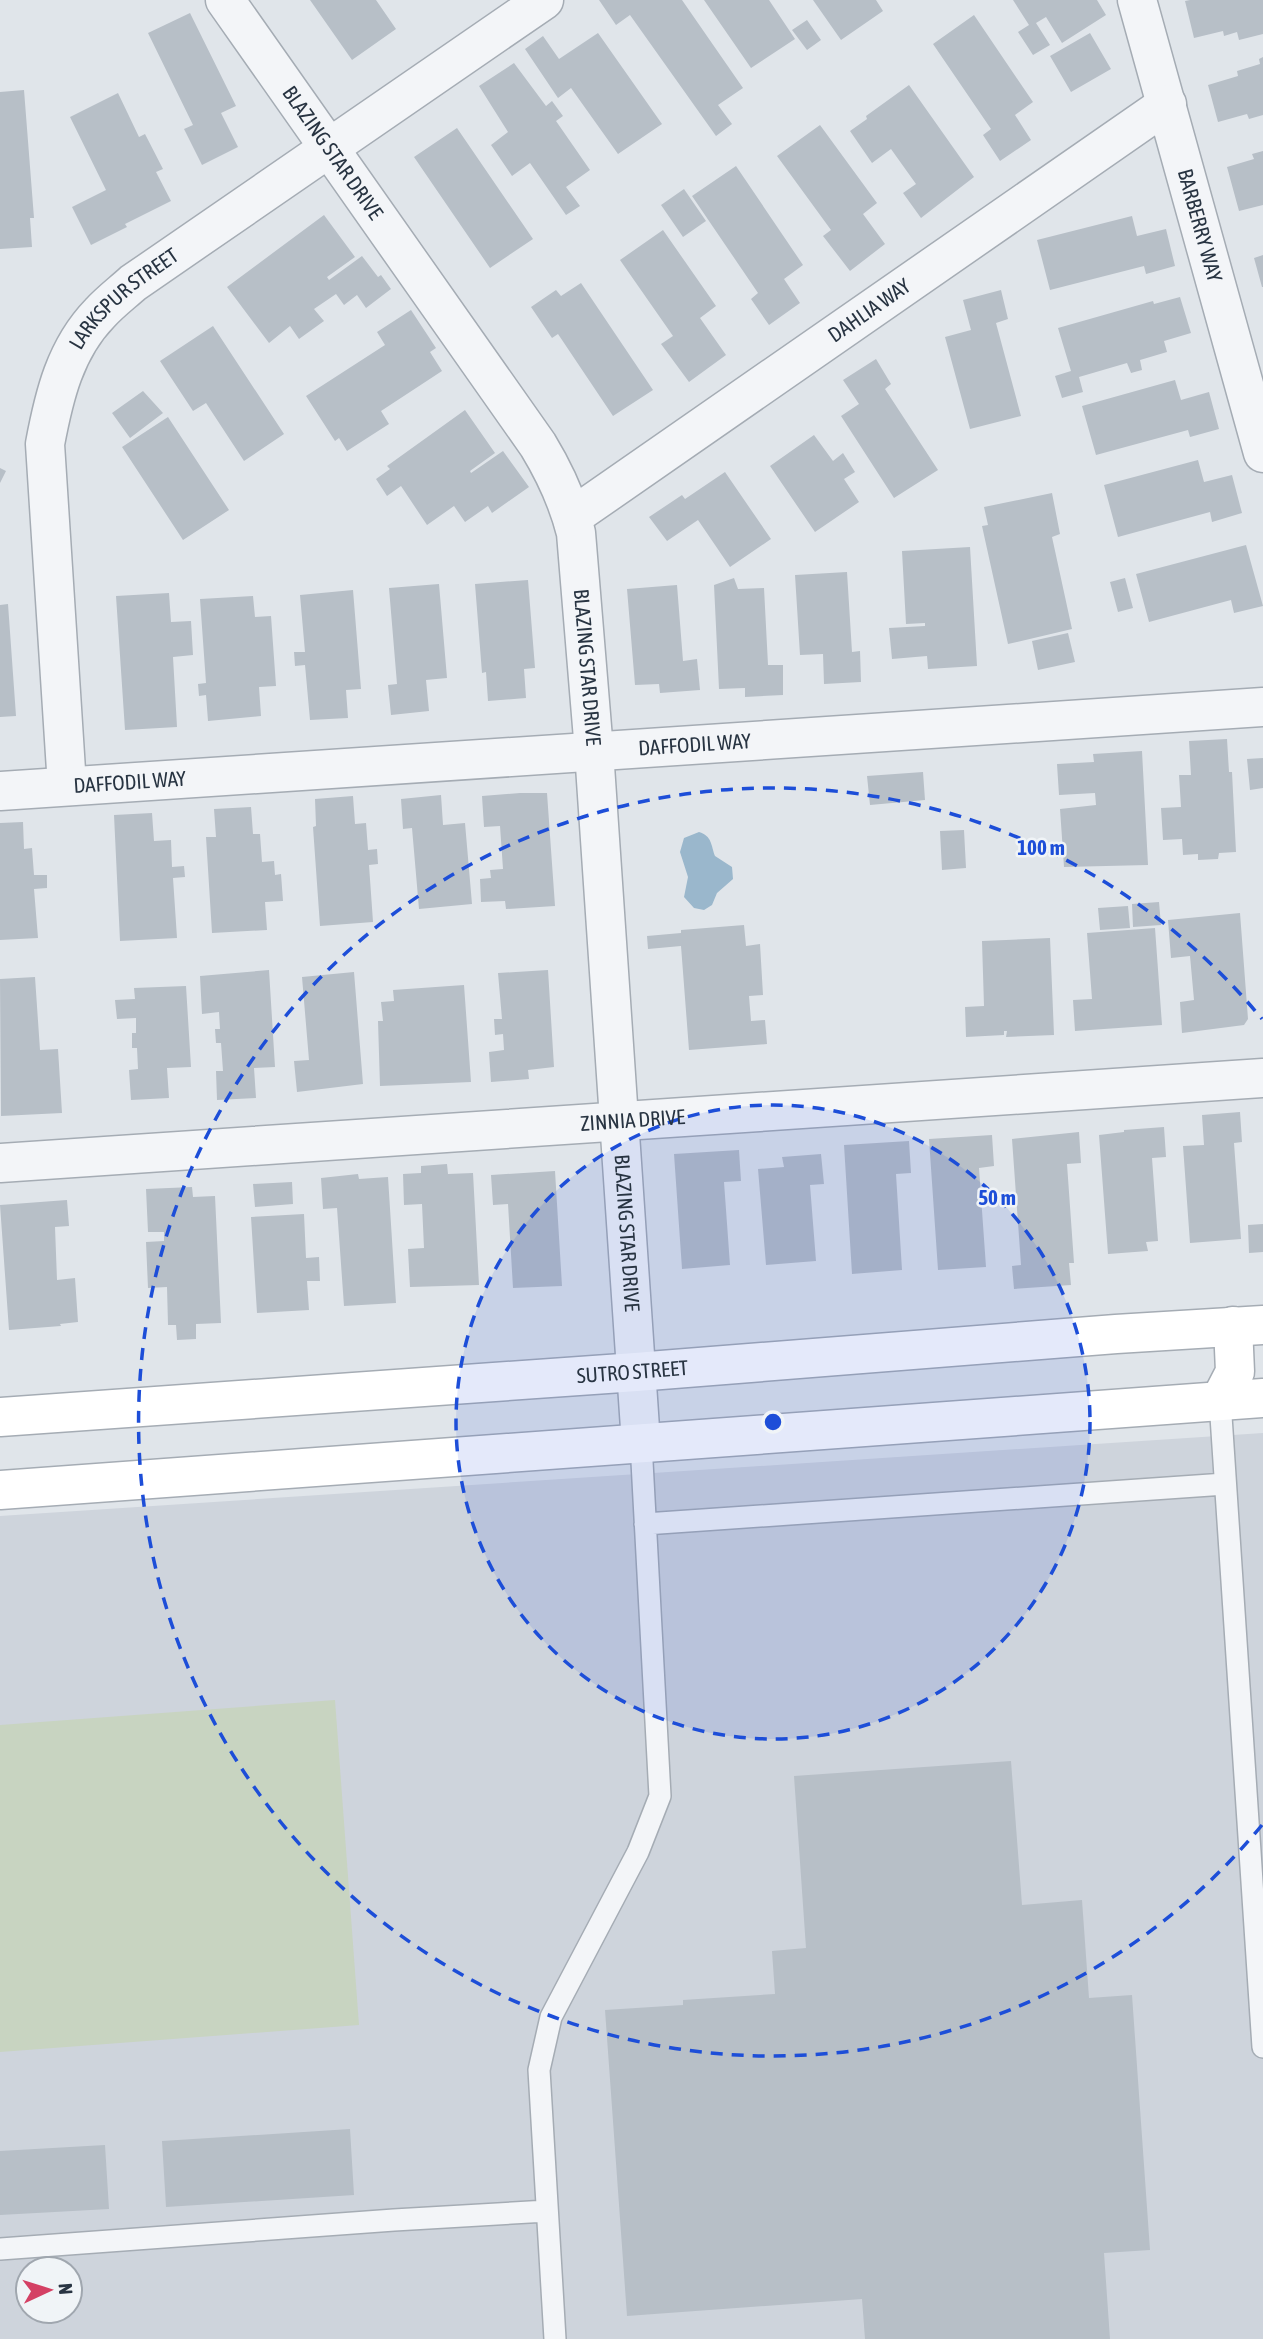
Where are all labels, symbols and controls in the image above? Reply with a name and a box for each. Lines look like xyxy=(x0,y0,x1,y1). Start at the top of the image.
street label: BLAZING STAR DRIVE xyxy=(278,81,389,224)
street label: BARBERRY WAY xyxy=(1174,166,1228,285)
street label: LARKSPUR STREET xyxy=(63,243,182,353)
street label: DAHLIA WAY xyxy=(823,273,915,347)
street label: BLAZING STAR DRIVE xyxy=(570,588,607,747)
street label: DAFFODIL WAY xyxy=(637,728,752,760)
street label: DAFFODIL WAY xyxy=(73,766,187,797)
text: 100 m xyxy=(1017,835,1065,859)
street label: ZINNIA DRIVE xyxy=(579,1104,686,1135)
street label: BLAZING STAR DRIVE xyxy=(610,1153,645,1312)
text: 50 m xyxy=(978,1185,1016,1209)
street label: SUTRO STREET xyxy=(576,1355,689,1387)
centre of rings xyxy=(761,1410,785,1434)
north arrow xyxy=(14,2255,84,2325)
text: N xyxy=(55,2282,77,2295)

